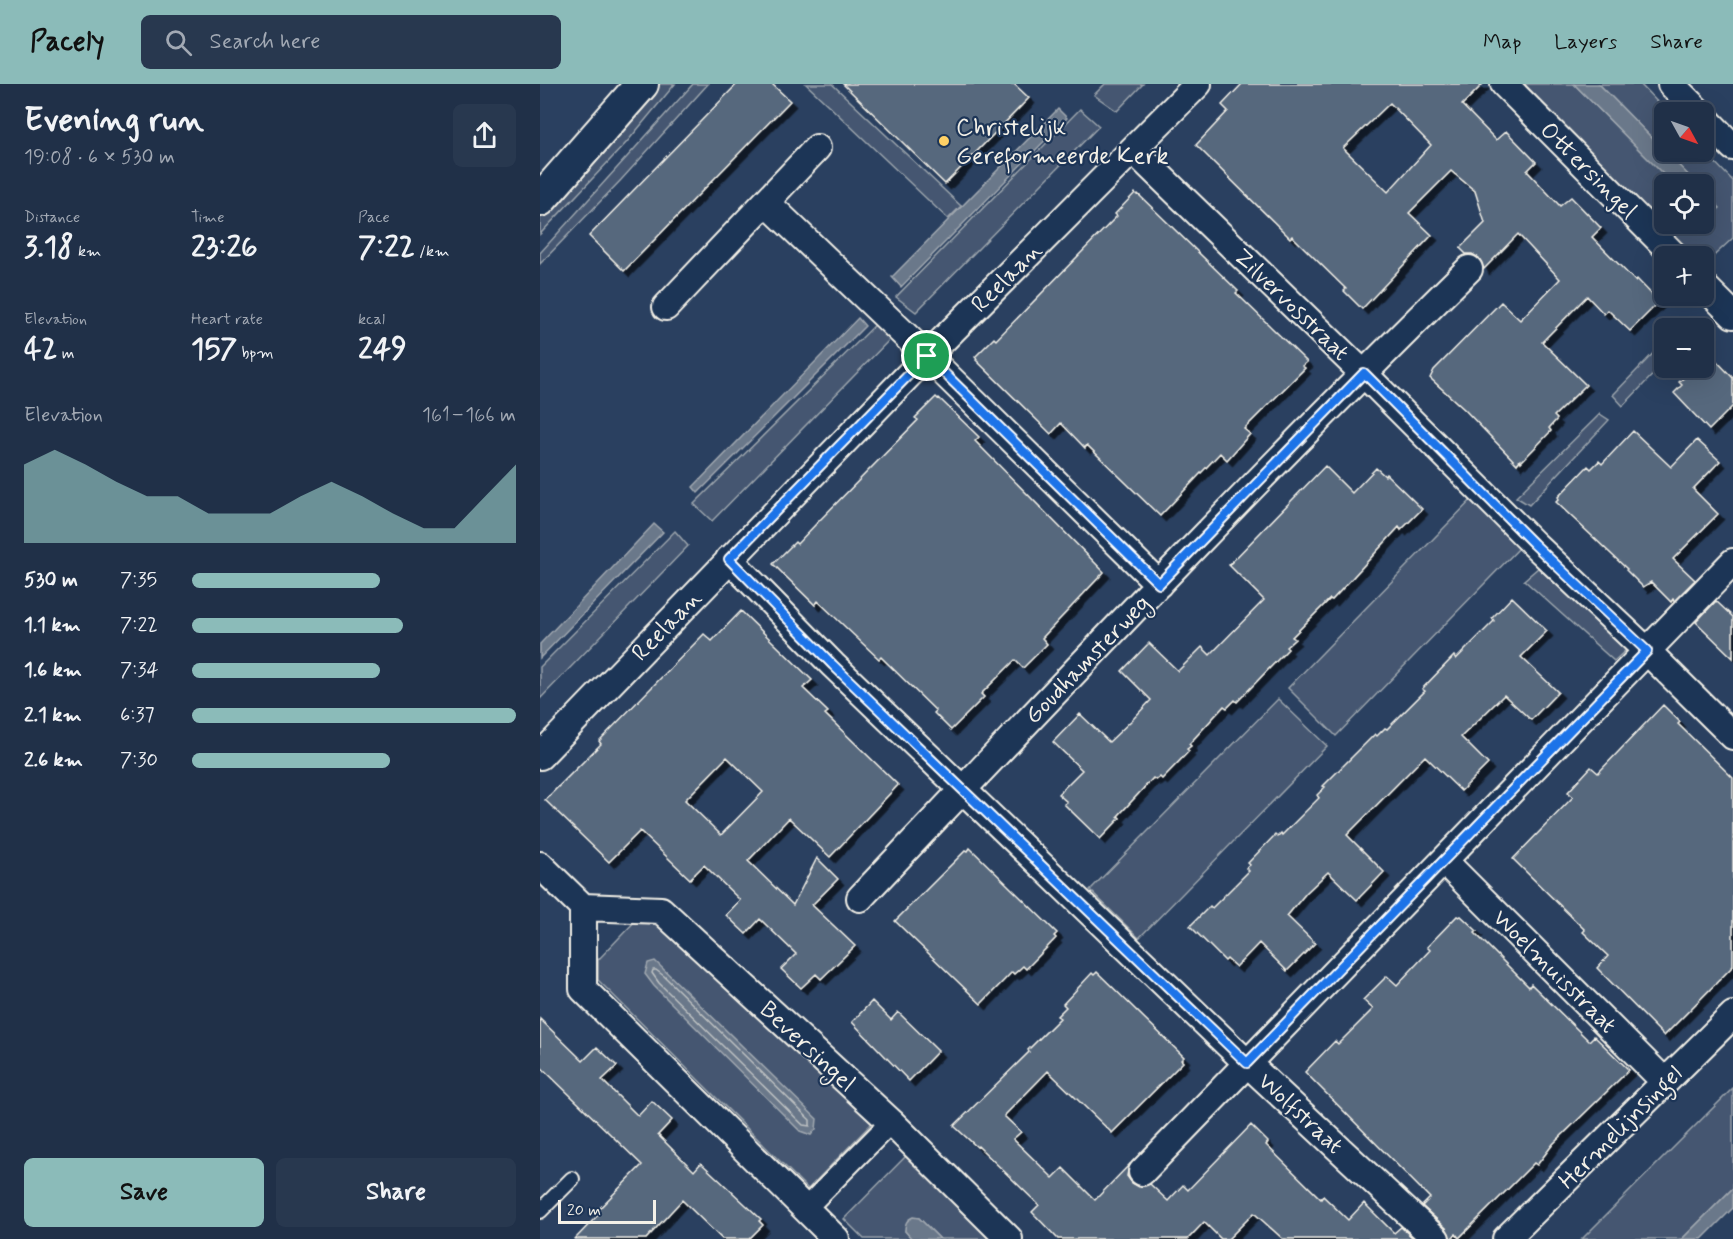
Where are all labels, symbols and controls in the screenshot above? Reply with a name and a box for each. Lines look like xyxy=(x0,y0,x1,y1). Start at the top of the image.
search box xyxy=(141,15,561,69)
text: Pacely xyxy=(30,24,105,61)
icon: search xyxy=(162,26,195,59)
text: Search here xyxy=(210,28,320,56)
text: Map xyxy=(1483,28,1521,56)
text: Layers xyxy=(1554,28,1617,56)
text: Share xyxy=(1650,28,1703,56)
text: Evening run xyxy=(24,99,204,143)
north arrow xyxy=(1654,102,1714,162)
map controls xyxy=(1654,102,1714,378)
button: share xyxy=(453,104,516,167)
place label: Christelijk Gereformeerde Kerk xyxy=(956,113,1169,174)
street label: Ottersingel xyxy=(1533,116,1643,226)
marker: Christelijk Gereformeerde Kerk xyxy=(937,134,951,148)
text: 19:08 · 6 × 530 m xyxy=(24,144,175,171)
button: locate xyxy=(1654,174,1714,234)
text: Distance xyxy=(24,207,80,228)
text: Time xyxy=(191,207,225,228)
text: Pace xyxy=(358,207,390,228)
text: 3.18 xyxy=(24,228,74,267)
text: 23:26 xyxy=(191,228,258,267)
text: 7:22 xyxy=(358,228,415,267)
street label: Reelaan xyxy=(965,236,1049,320)
text: km xyxy=(74,241,101,262)
text: /km xyxy=(415,241,449,262)
street label: Zilvervosstraat xyxy=(1226,242,1356,368)
button: + xyxy=(1654,246,1714,306)
text: Elevation xyxy=(24,309,87,330)
text: Heart rate xyxy=(191,309,263,330)
text: kcal xyxy=(358,309,385,330)
button: − xyxy=(1654,318,1714,378)
text: 42 xyxy=(24,330,57,369)
text: 157 xyxy=(191,330,237,369)
text: 249 xyxy=(358,330,407,369)
pin xyxy=(901,330,952,381)
icon: arrive xyxy=(910,339,943,372)
text: m xyxy=(57,343,74,364)
text: bpm xyxy=(237,343,274,364)
text: Elevation xyxy=(24,402,103,429)
text: 161–166 m xyxy=(422,402,516,429)
text: 530 m xyxy=(24,567,78,594)
text: 7:35 xyxy=(120,567,157,594)
street label: Reelaan xyxy=(625,583,709,668)
street label: Goudhamsterweg xyxy=(1019,589,1159,733)
text: 1.1 km xyxy=(24,612,81,639)
text: 7:22 xyxy=(120,612,158,639)
text: 1.6 km xyxy=(24,657,82,684)
text: 7:34 xyxy=(120,657,159,684)
text: 2.1 km xyxy=(24,702,81,729)
text: 6:37 xyxy=(120,702,155,729)
text: 2.6 km xyxy=(24,747,83,774)
text: 7:30 xyxy=(120,747,158,774)
street label: Woelmuisstraat xyxy=(1485,903,1623,1041)
street label: Beversingel xyxy=(751,995,862,1101)
street label: Hermelijnsingel xyxy=(1552,1059,1692,1199)
street label: Wolfstraat xyxy=(1251,1067,1349,1162)
button: Save xyxy=(24,1158,264,1227)
button: Share xyxy=(276,1158,516,1227)
scale bar xyxy=(558,1197,656,1224)
text: 20 m xyxy=(567,1200,601,1221)

